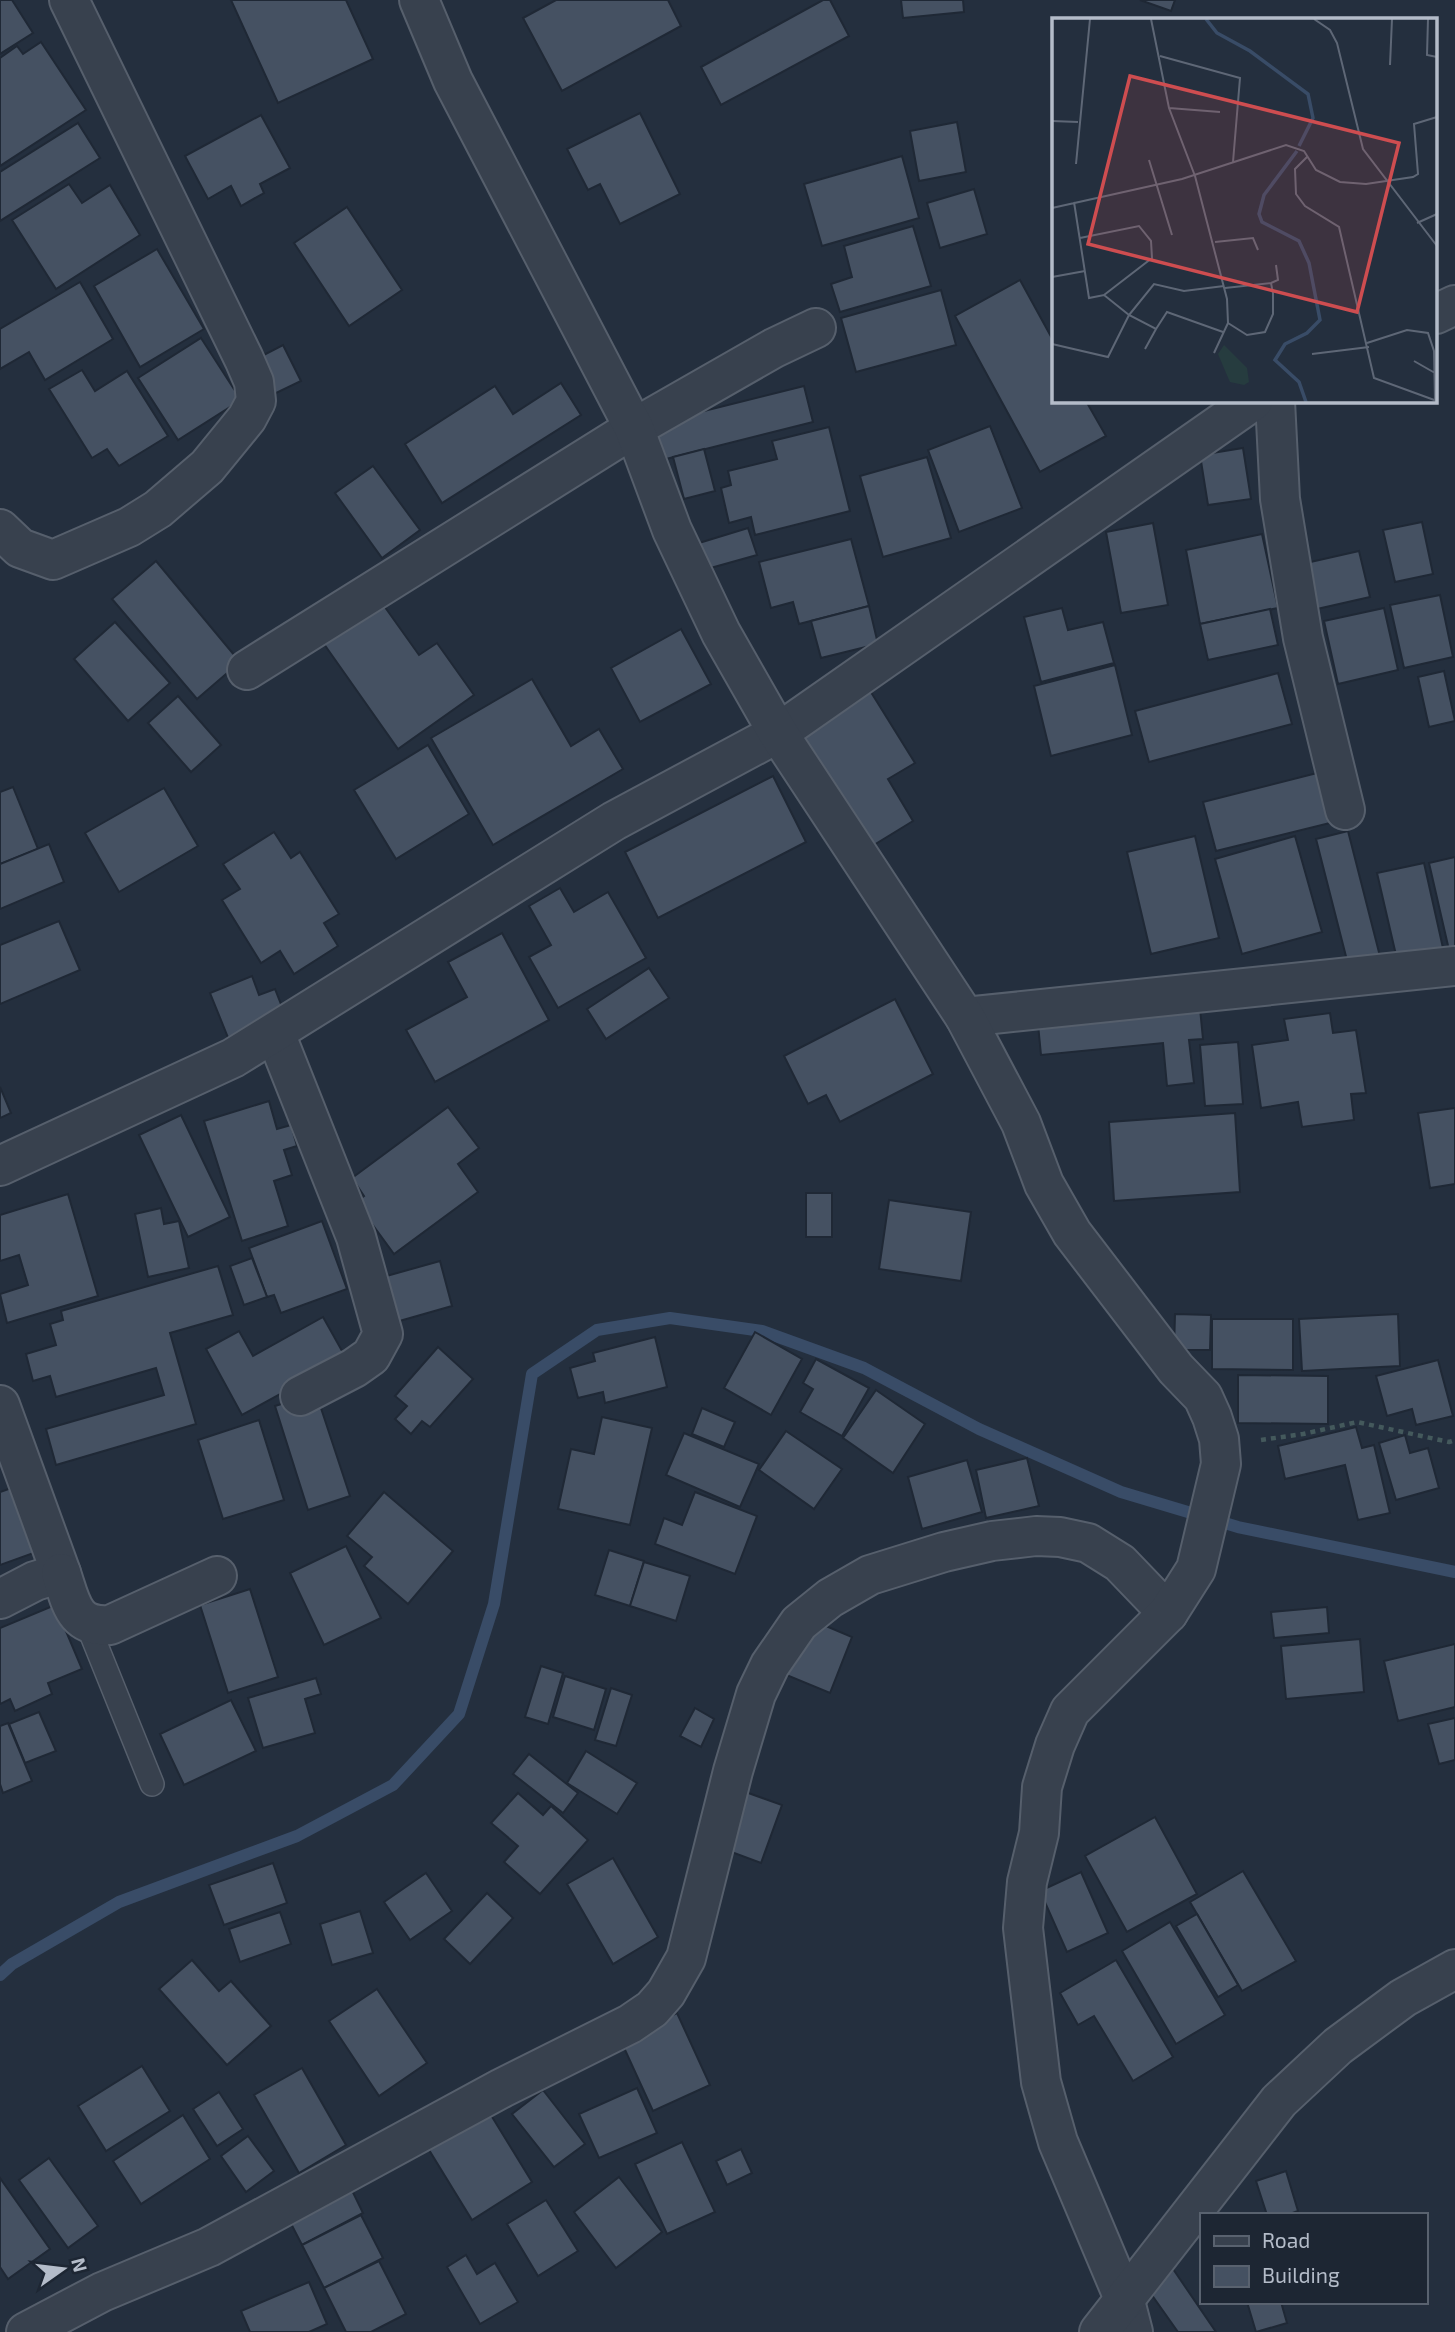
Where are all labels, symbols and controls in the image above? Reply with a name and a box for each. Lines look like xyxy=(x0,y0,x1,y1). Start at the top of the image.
inset map xyxy=(1052,18,1438,402)
legend xyxy=(1200,2213,1427,2304)
text: Road xyxy=(1262,2227,1310,2252)
north arrow xyxy=(28,2234,98,2304)
text: N xyxy=(67,2255,93,2274)
text: Building xyxy=(1262,2262,1340,2287)

